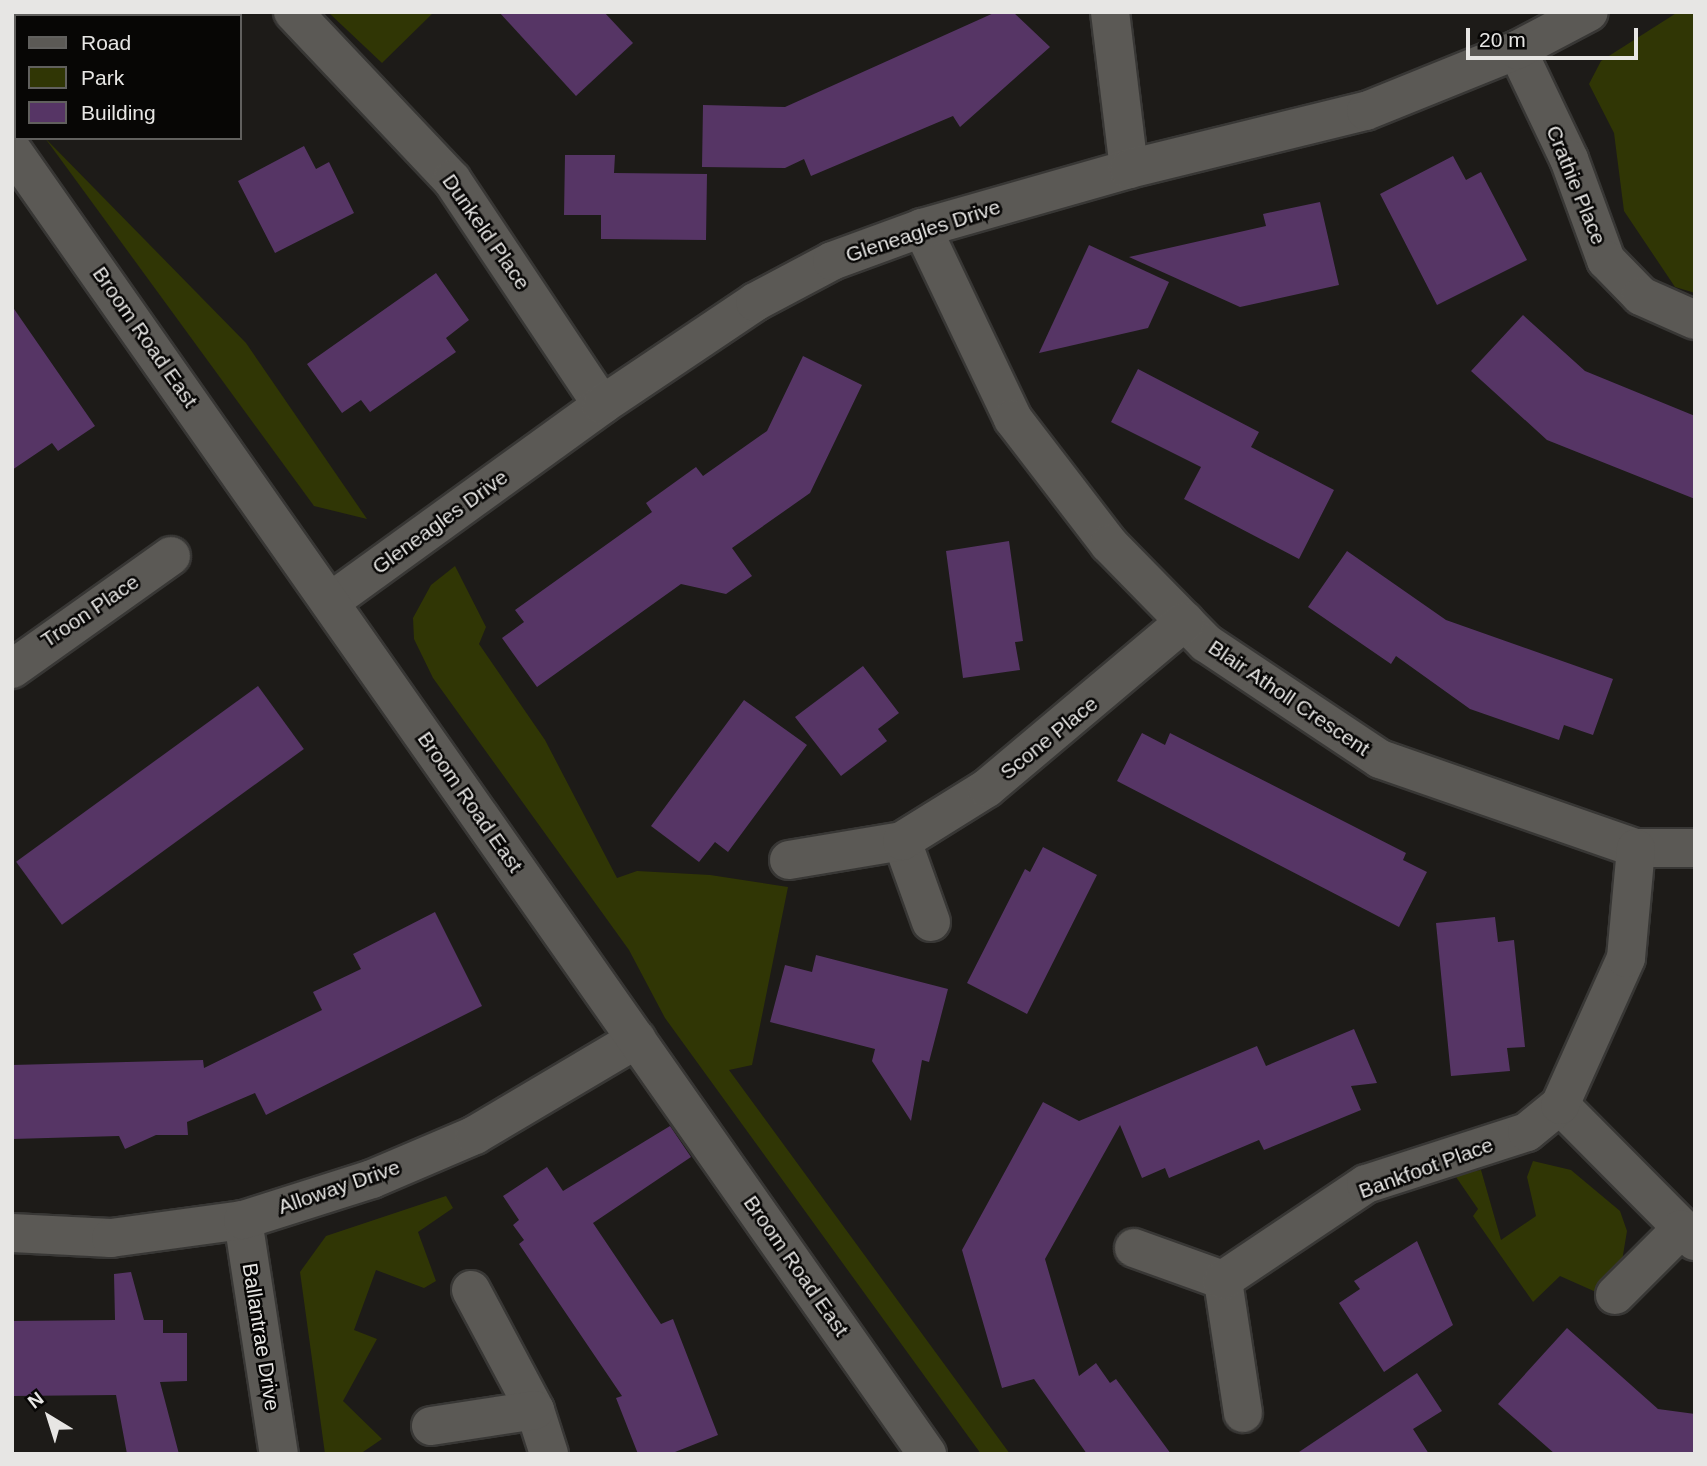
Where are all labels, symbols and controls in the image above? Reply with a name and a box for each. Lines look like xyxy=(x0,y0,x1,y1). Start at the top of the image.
legend xyxy=(14,14,242,140)
scale bar xyxy=(1469,14,1640,58)
text: 20 m xyxy=(1479,28,1526,51)
text: Road xyxy=(81,31,131,54)
text: Park xyxy=(81,66,124,89)
text: Building xyxy=(81,101,156,124)
street label: Crathie Place xyxy=(1541,122,1611,248)
street label: Dunkeld Place xyxy=(437,169,535,295)
street label: Gleneagles Drive xyxy=(843,194,1003,268)
street label: Broom Road East xyxy=(87,262,203,412)
street label: Gleneagles Drive xyxy=(367,464,513,580)
street label: Troon Place xyxy=(36,569,144,653)
street label: Blair Atholl Crescent xyxy=(1203,634,1375,762)
street label: Scone Place xyxy=(995,691,1103,785)
street label: Broom Road East xyxy=(412,727,528,877)
street label: Bankfoot Place xyxy=(1355,1132,1497,1204)
street label: Alloway Drive xyxy=(275,1154,403,1220)
street label: Broom Road East xyxy=(738,1191,854,1341)
street label: Ballantrae Drive xyxy=(237,1261,285,1413)
north arrow xyxy=(14,1382,84,1452)
text: N xyxy=(24,1388,48,1413)

